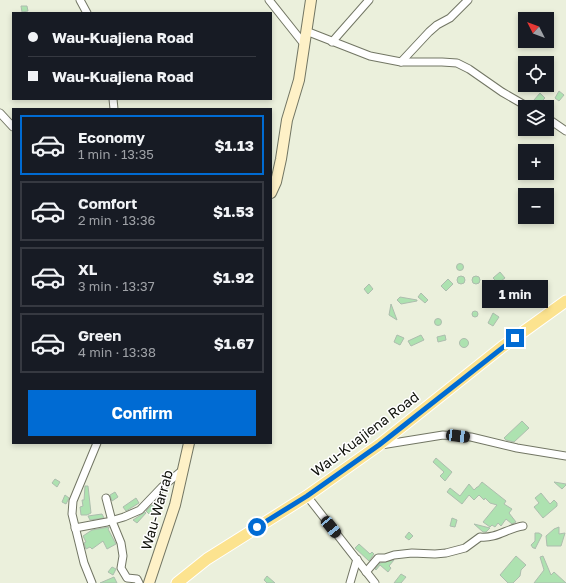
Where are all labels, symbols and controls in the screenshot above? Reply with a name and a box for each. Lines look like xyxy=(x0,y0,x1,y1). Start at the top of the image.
north arrow xyxy=(518,12,554,48)
map controls xyxy=(518,12,554,224)
text: Wau-Kuajiena Road xyxy=(52,28,194,46)
button: locate xyxy=(518,56,554,92)
text: Wau-Kuajiena Road xyxy=(52,67,194,85)
button: layers xyxy=(518,100,554,136)
icon: car xyxy=(30,127,66,163)
text: Economy xyxy=(78,128,145,146)
text: $1.13 xyxy=(215,136,254,154)
button: + xyxy=(518,144,554,180)
text: 1 min · 13:35 xyxy=(78,146,154,162)
button: − xyxy=(518,188,554,224)
icon: car xyxy=(30,193,66,229)
text: Comfort xyxy=(78,194,137,212)
text: $1.53 xyxy=(213,202,254,220)
text: 2 min · 13:36 xyxy=(78,212,155,228)
icon: car xyxy=(30,259,66,295)
text: XL xyxy=(78,260,97,278)
text: $1.92 xyxy=(213,268,254,286)
text: 3 min · 13:37 xyxy=(78,278,155,294)
callout: 1 min xyxy=(482,280,548,308)
text: 1 min xyxy=(499,286,531,302)
icon: car xyxy=(30,325,66,361)
text: Green xyxy=(78,326,121,344)
route end xyxy=(506,329,524,347)
text: $1.67 xyxy=(214,334,254,352)
text: 4 min · 13:38 xyxy=(78,344,156,360)
street label: Wau-Kuajiena Road xyxy=(308,388,422,480)
button: Confirm xyxy=(28,390,256,436)
car xyxy=(445,429,471,443)
street label: Wau-Warrab xyxy=(137,468,176,552)
car xyxy=(319,514,343,540)
route start xyxy=(248,518,266,536)

